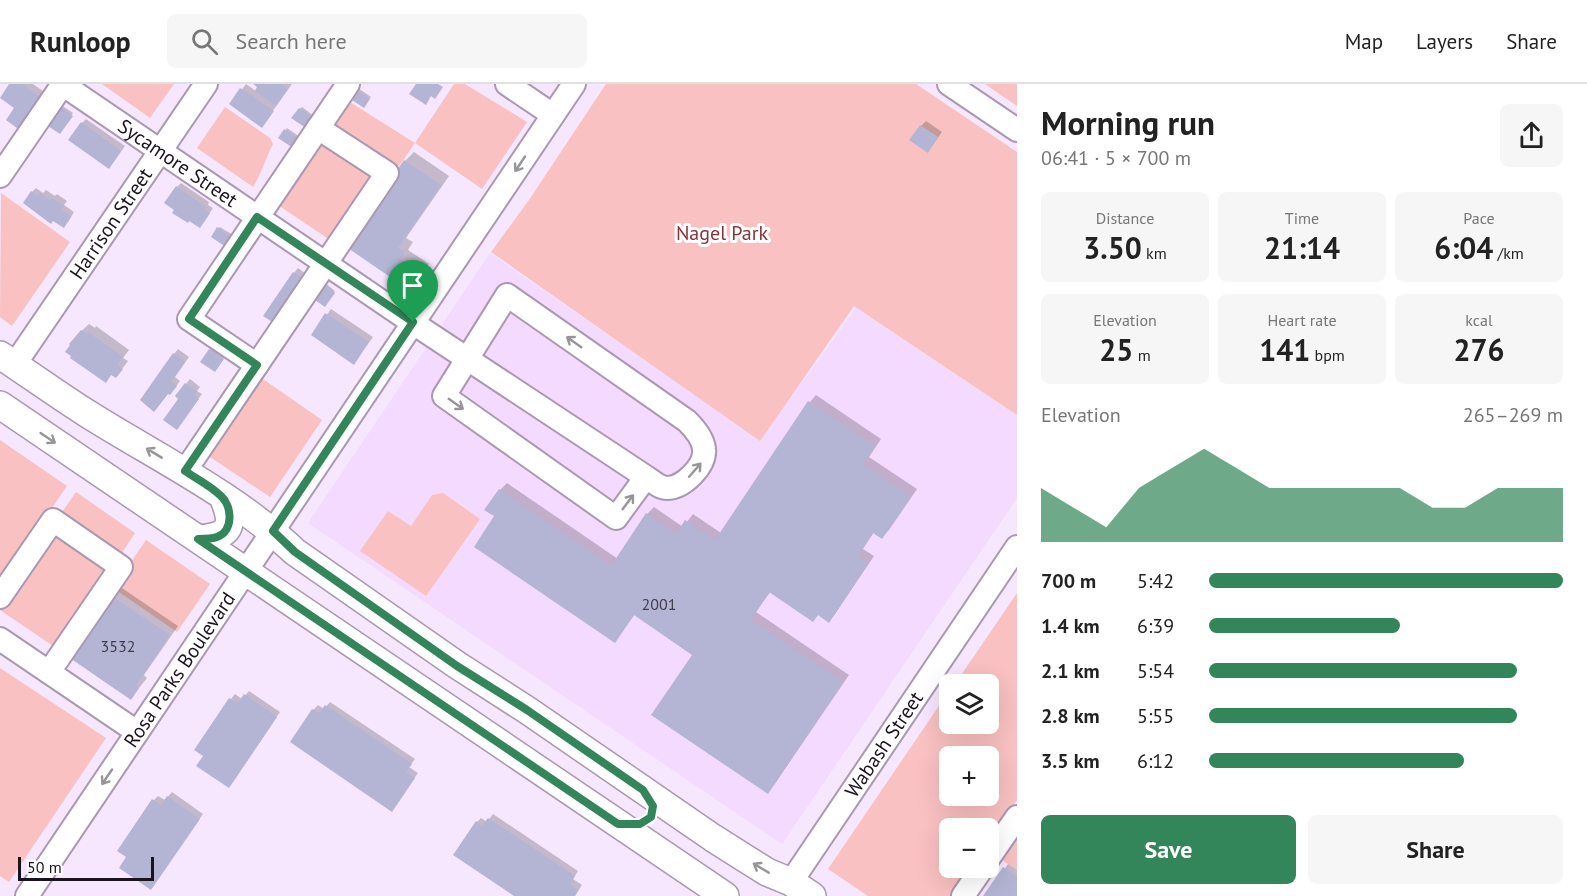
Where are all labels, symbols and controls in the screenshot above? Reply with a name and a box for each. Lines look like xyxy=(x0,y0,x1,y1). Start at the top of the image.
search box xyxy=(167,14,587,68)
text: Runloop xyxy=(30,23,131,60)
icon: search xyxy=(188,25,221,58)
text: Search here xyxy=(236,27,347,55)
text: Map xyxy=(1345,28,1383,55)
text: Layers xyxy=(1416,28,1473,55)
text: Share xyxy=(1506,28,1557,55)
text: Morning run xyxy=(1041,101,1215,144)
button: share xyxy=(1500,104,1563,167)
street label: Sycamore Street xyxy=(113,113,243,213)
text: 06:41 · 5 × 700 m xyxy=(1041,145,1191,171)
one-way arrow xyxy=(514,155,526,171)
street label: Harrison Street xyxy=(64,163,158,284)
text: Distance xyxy=(1096,208,1154,228)
text: Time xyxy=(1285,208,1319,228)
text: Pace xyxy=(1463,208,1495,228)
park label: Nagel Park xyxy=(676,220,769,246)
text: 3.50 xyxy=(1083,228,1142,267)
text: 21:14 xyxy=(1264,228,1340,267)
text: 6:04 xyxy=(1434,228,1493,267)
text: km xyxy=(1142,243,1167,263)
text: /km xyxy=(1493,243,1524,263)
pin xyxy=(387,260,438,322)
icon: arrive xyxy=(396,269,429,302)
text: Elevation xyxy=(1093,310,1157,330)
text: Heart rate xyxy=(1267,310,1337,330)
text: kcal xyxy=(1465,310,1493,330)
text: 25 xyxy=(1099,330,1133,369)
text: 141 xyxy=(1259,330,1310,369)
text: 276 xyxy=(1453,330,1505,369)
one-way arrow xyxy=(566,336,583,348)
text: m xyxy=(1133,345,1151,365)
text: bpm xyxy=(1310,345,1345,365)
one-way arrow xyxy=(447,398,463,410)
text: Elevation xyxy=(1041,402,1121,428)
text: 265–269 m xyxy=(1463,402,1563,428)
one-way arrow xyxy=(40,432,56,444)
one-way arrow xyxy=(146,447,163,459)
one-way arrow xyxy=(688,463,702,478)
one-way arrow xyxy=(621,494,634,510)
text: 700 m xyxy=(1041,568,1096,594)
text: 5:42 xyxy=(1137,568,1174,594)
street label: Rosa Parks Boulevard xyxy=(118,587,241,752)
house number: 2001 xyxy=(642,594,676,614)
text: 1.4 km xyxy=(1041,613,1100,639)
text: 6:39 xyxy=(1137,613,1174,639)
house number: 3532 xyxy=(101,636,135,656)
text: 2.1 km xyxy=(1041,658,1100,684)
text: 5:54 xyxy=(1137,658,1174,684)
map controls xyxy=(939,674,999,878)
button: layers xyxy=(939,674,999,734)
street label: Wabash Street xyxy=(839,686,929,802)
text: 2.8 km xyxy=(1041,703,1100,729)
text: 5:55 xyxy=(1137,703,1174,729)
button: + xyxy=(939,746,999,806)
text: 3.5 km xyxy=(1041,748,1100,774)
text: 6:12 xyxy=(1137,748,1174,774)
one-way arrow xyxy=(101,768,113,785)
button: Save xyxy=(1041,815,1296,884)
button: Share xyxy=(1308,815,1563,884)
button: − xyxy=(939,818,999,878)
scale bar xyxy=(18,854,154,882)
text: 50 m xyxy=(27,857,62,877)
one-way arrow xyxy=(753,861,770,873)

